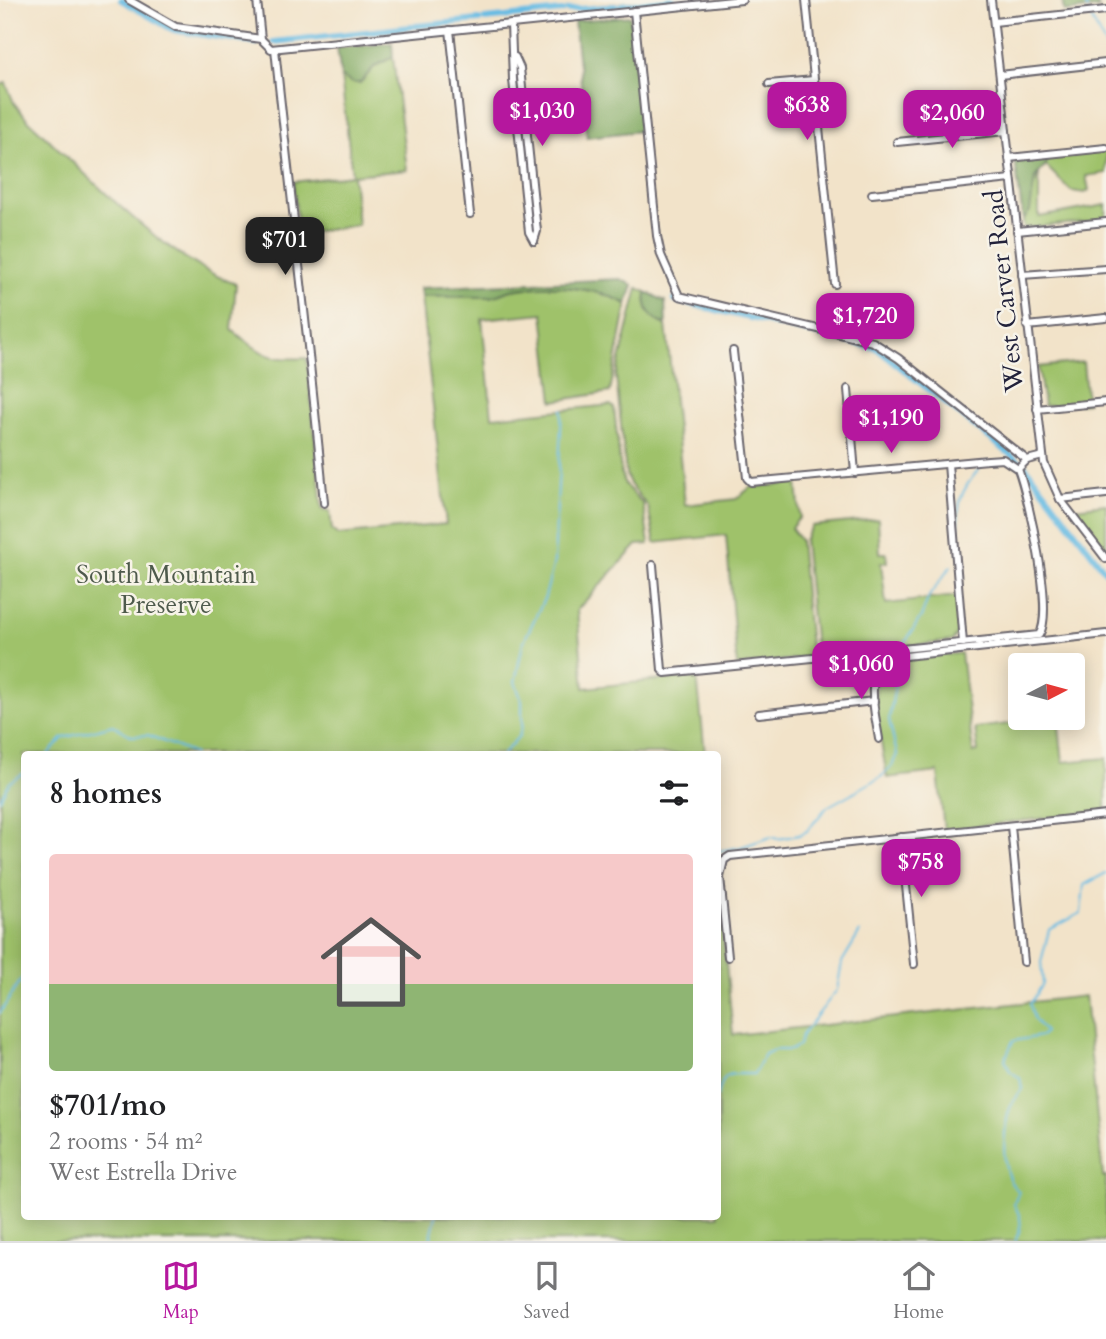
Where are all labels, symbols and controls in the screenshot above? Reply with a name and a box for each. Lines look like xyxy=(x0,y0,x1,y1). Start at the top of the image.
pin: $638 xyxy=(766,82,848,142)
pin: $1,030 xyxy=(485,88,599,148)
text: $638 xyxy=(783,89,831,120)
pin: $2,060 xyxy=(895,90,1009,150)
text: $1,030 xyxy=(509,95,575,126)
text: $2,060 xyxy=(919,97,985,128)
street label: West Carver Road xyxy=(976,188,1032,395)
pin: $701 xyxy=(244,218,326,277)
text: $701 xyxy=(261,224,309,255)
pin: $1,720 xyxy=(808,294,922,353)
text: $1,720 xyxy=(832,300,898,331)
pin: $1,190 xyxy=(834,396,948,455)
text: $1,190 xyxy=(858,402,924,433)
park label: South Mountain Preserve xyxy=(76,557,256,622)
pin: $1,060 xyxy=(804,642,918,701)
text: $1,060 xyxy=(828,648,894,679)
north arrow xyxy=(1008,653,1085,730)
map controls xyxy=(1008,653,1085,730)
text: 8 homes xyxy=(49,773,162,814)
icon: filters xyxy=(655,774,693,812)
pin: $758 xyxy=(880,839,962,899)
text: $758 xyxy=(897,846,945,877)
icon: home xyxy=(308,899,434,1025)
text: $701/mo xyxy=(49,1085,166,1126)
text: 2 rooms · 54 m² xyxy=(49,1126,202,1157)
text: West Estrella Drive xyxy=(49,1157,237,1188)
tab: Map xyxy=(162,1257,200,1325)
tab: Saved xyxy=(524,1257,570,1325)
tab: Home xyxy=(893,1257,944,1325)

